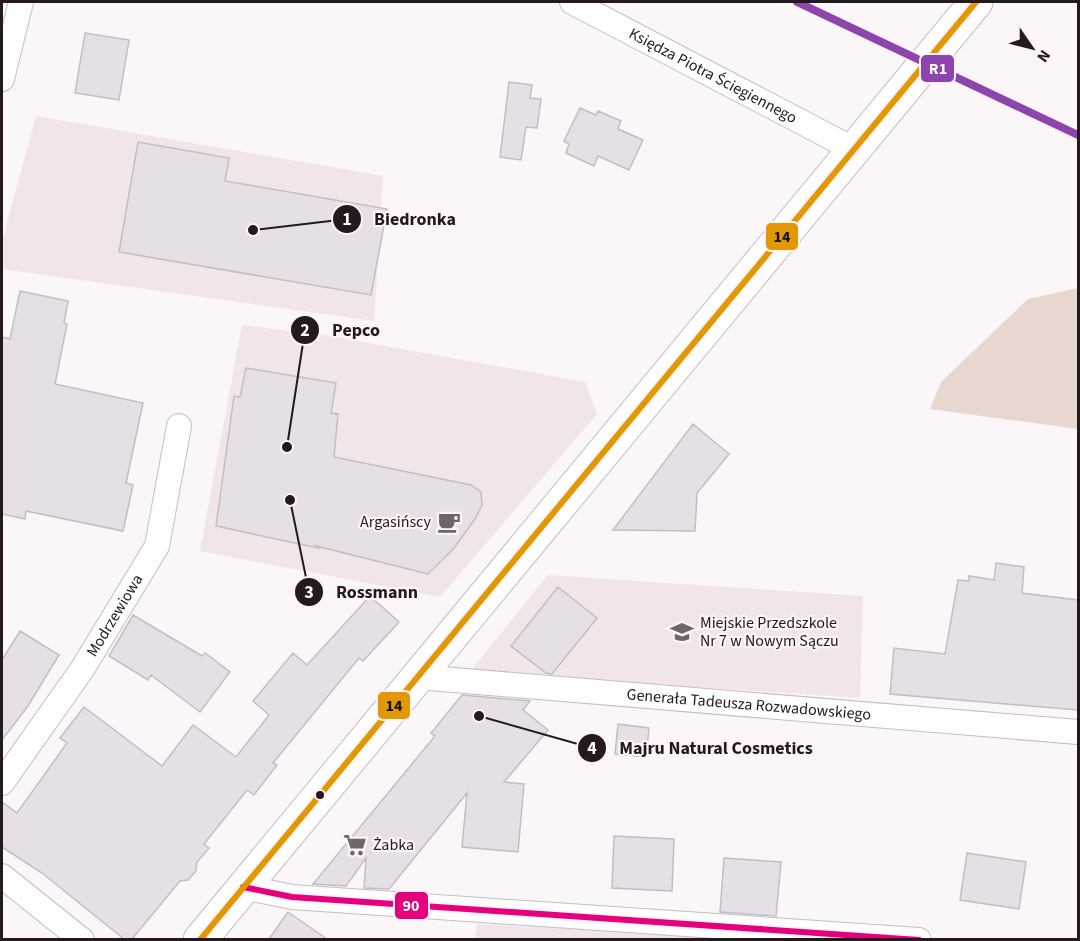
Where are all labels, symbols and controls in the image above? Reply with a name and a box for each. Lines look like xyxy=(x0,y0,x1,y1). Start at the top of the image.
north arrow xyxy=(1002,18,1062,78)
street label: Księdza Piotra Ściegiennego xyxy=(625,23,801,129)
text: N xyxy=(1031,45,1056,67)
line badge: R1 xyxy=(920,54,955,83)
text: R1 xyxy=(929,58,947,80)
callout: Biedronka xyxy=(332,201,468,237)
text: 1 xyxy=(342,207,352,232)
text: Biedronka xyxy=(374,207,456,232)
line badge: 14 xyxy=(765,222,799,251)
text: 14 xyxy=(774,226,791,248)
callout: Pepco xyxy=(290,312,391,348)
text: 2 xyxy=(300,318,310,343)
text: Pepco xyxy=(332,318,380,343)
cafe icon: Argasińscy xyxy=(436,509,462,535)
place label: Argasińscy xyxy=(360,511,432,533)
street label: Modrzewiowa xyxy=(81,570,148,661)
callout: Rossmann xyxy=(294,574,431,610)
text: 3 xyxy=(304,580,314,605)
text: Rossmann xyxy=(336,580,418,605)
place label: Miejskie Przedszkole Nr 7 w Nowym Sączu xyxy=(700,612,839,652)
school or university icon: Miejskie Przedszkole Nr 7 w Nowym Sączu xyxy=(669,619,695,645)
street label: Generała Tadeusza Rozwadowskiego xyxy=(626,683,872,726)
line badge: 14 xyxy=(377,691,411,720)
text: 14 xyxy=(386,695,403,717)
callout: Majru Natural Cosmetics xyxy=(577,730,825,766)
text: 4 xyxy=(587,736,597,761)
text: Majru Natural Cosmetics xyxy=(619,736,813,761)
unlabelled marker xyxy=(314,789,326,801)
supermarket icon: Żabka xyxy=(342,832,368,858)
place label: Żabka xyxy=(373,834,414,856)
line badge: 90 xyxy=(394,891,429,920)
text: 90 xyxy=(403,895,419,917)

